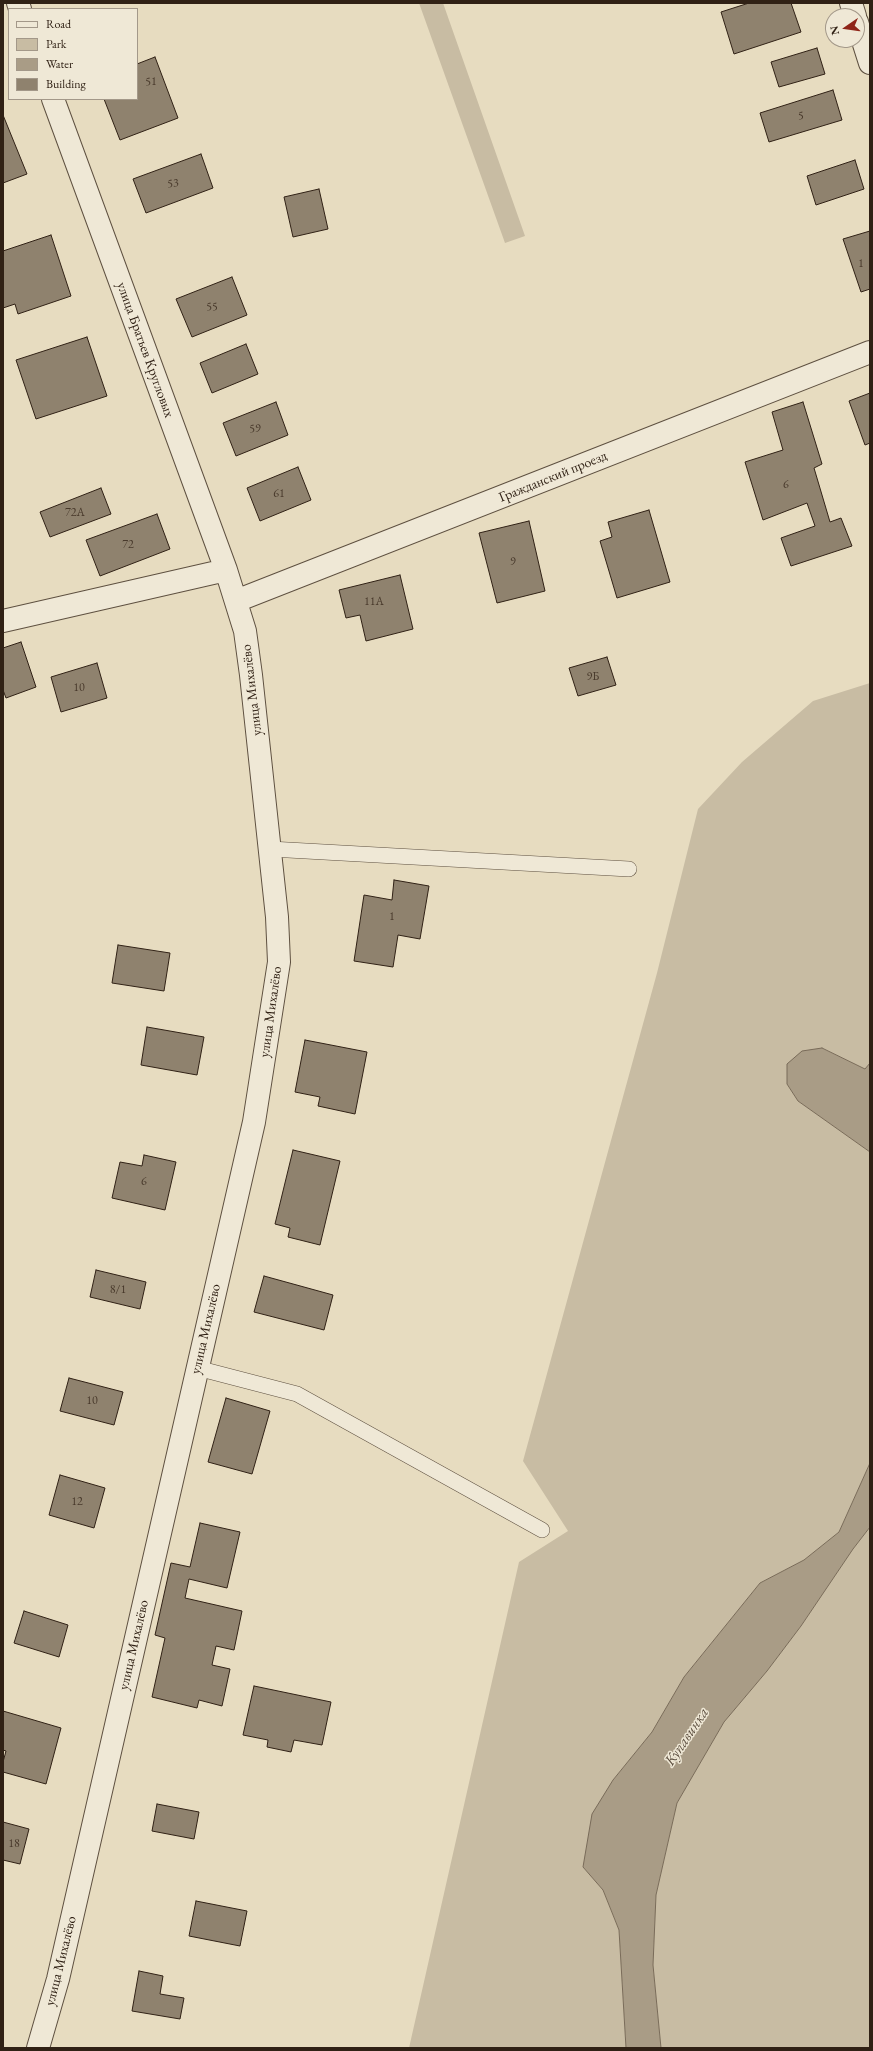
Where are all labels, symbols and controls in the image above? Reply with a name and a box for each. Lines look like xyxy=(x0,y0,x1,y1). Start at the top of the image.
legend xyxy=(8,8,138,100)
north arrow xyxy=(825,8,865,48)
text: Road xyxy=(46,16,71,32)
text: N xyxy=(826,25,842,36)
text: Park xyxy=(46,36,66,52)
text: Water xyxy=(46,56,73,72)
house number: 51 xyxy=(145,75,157,89)
text: Building xyxy=(46,76,86,92)
house number: 5 xyxy=(798,109,804,123)
house number: 53 xyxy=(167,177,179,191)
house number: 1 xyxy=(858,257,864,271)
street label: улица Братьев Кругловых xyxy=(113,280,177,420)
house number: 55 xyxy=(206,300,218,314)
house number: 59 xyxy=(249,422,261,436)
street label: Гражданский проезд xyxy=(496,448,610,506)
house number: 6 xyxy=(783,478,789,492)
house number: 61 xyxy=(273,487,285,501)
house number: 72А xyxy=(65,506,85,520)
house number: 72 xyxy=(122,538,134,552)
house number: 9 xyxy=(510,555,516,569)
house number: 11А xyxy=(364,595,384,609)
street label: улица Михалёво xyxy=(238,643,266,737)
house number: 9Б xyxy=(587,670,599,684)
house number: 10 xyxy=(73,681,85,695)
house number: 1 xyxy=(389,910,395,924)
street label: улица Михалёво xyxy=(256,965,286,1059)
house number: 6 xyxy=(141,1175,147,1189)
street label: улица Михалёво xyxy=(187,1282,225,1376)
house number: 8/1 xyxy=(110,1283,126,1297)
house number: 10 xyxy=(86,1394,98,1408)
house number: 12 xyxy=(71,1495,83,1509)
street label: улица Михалёво xyxy=(115,1598,153,1692)
water label: Купавинка xyxy=(661,1705,713,1769)
house number: 18 xyxy=(8,1837,20,1851)
street label: улица Михалёво xyxy=(42,1914,80,2008)

